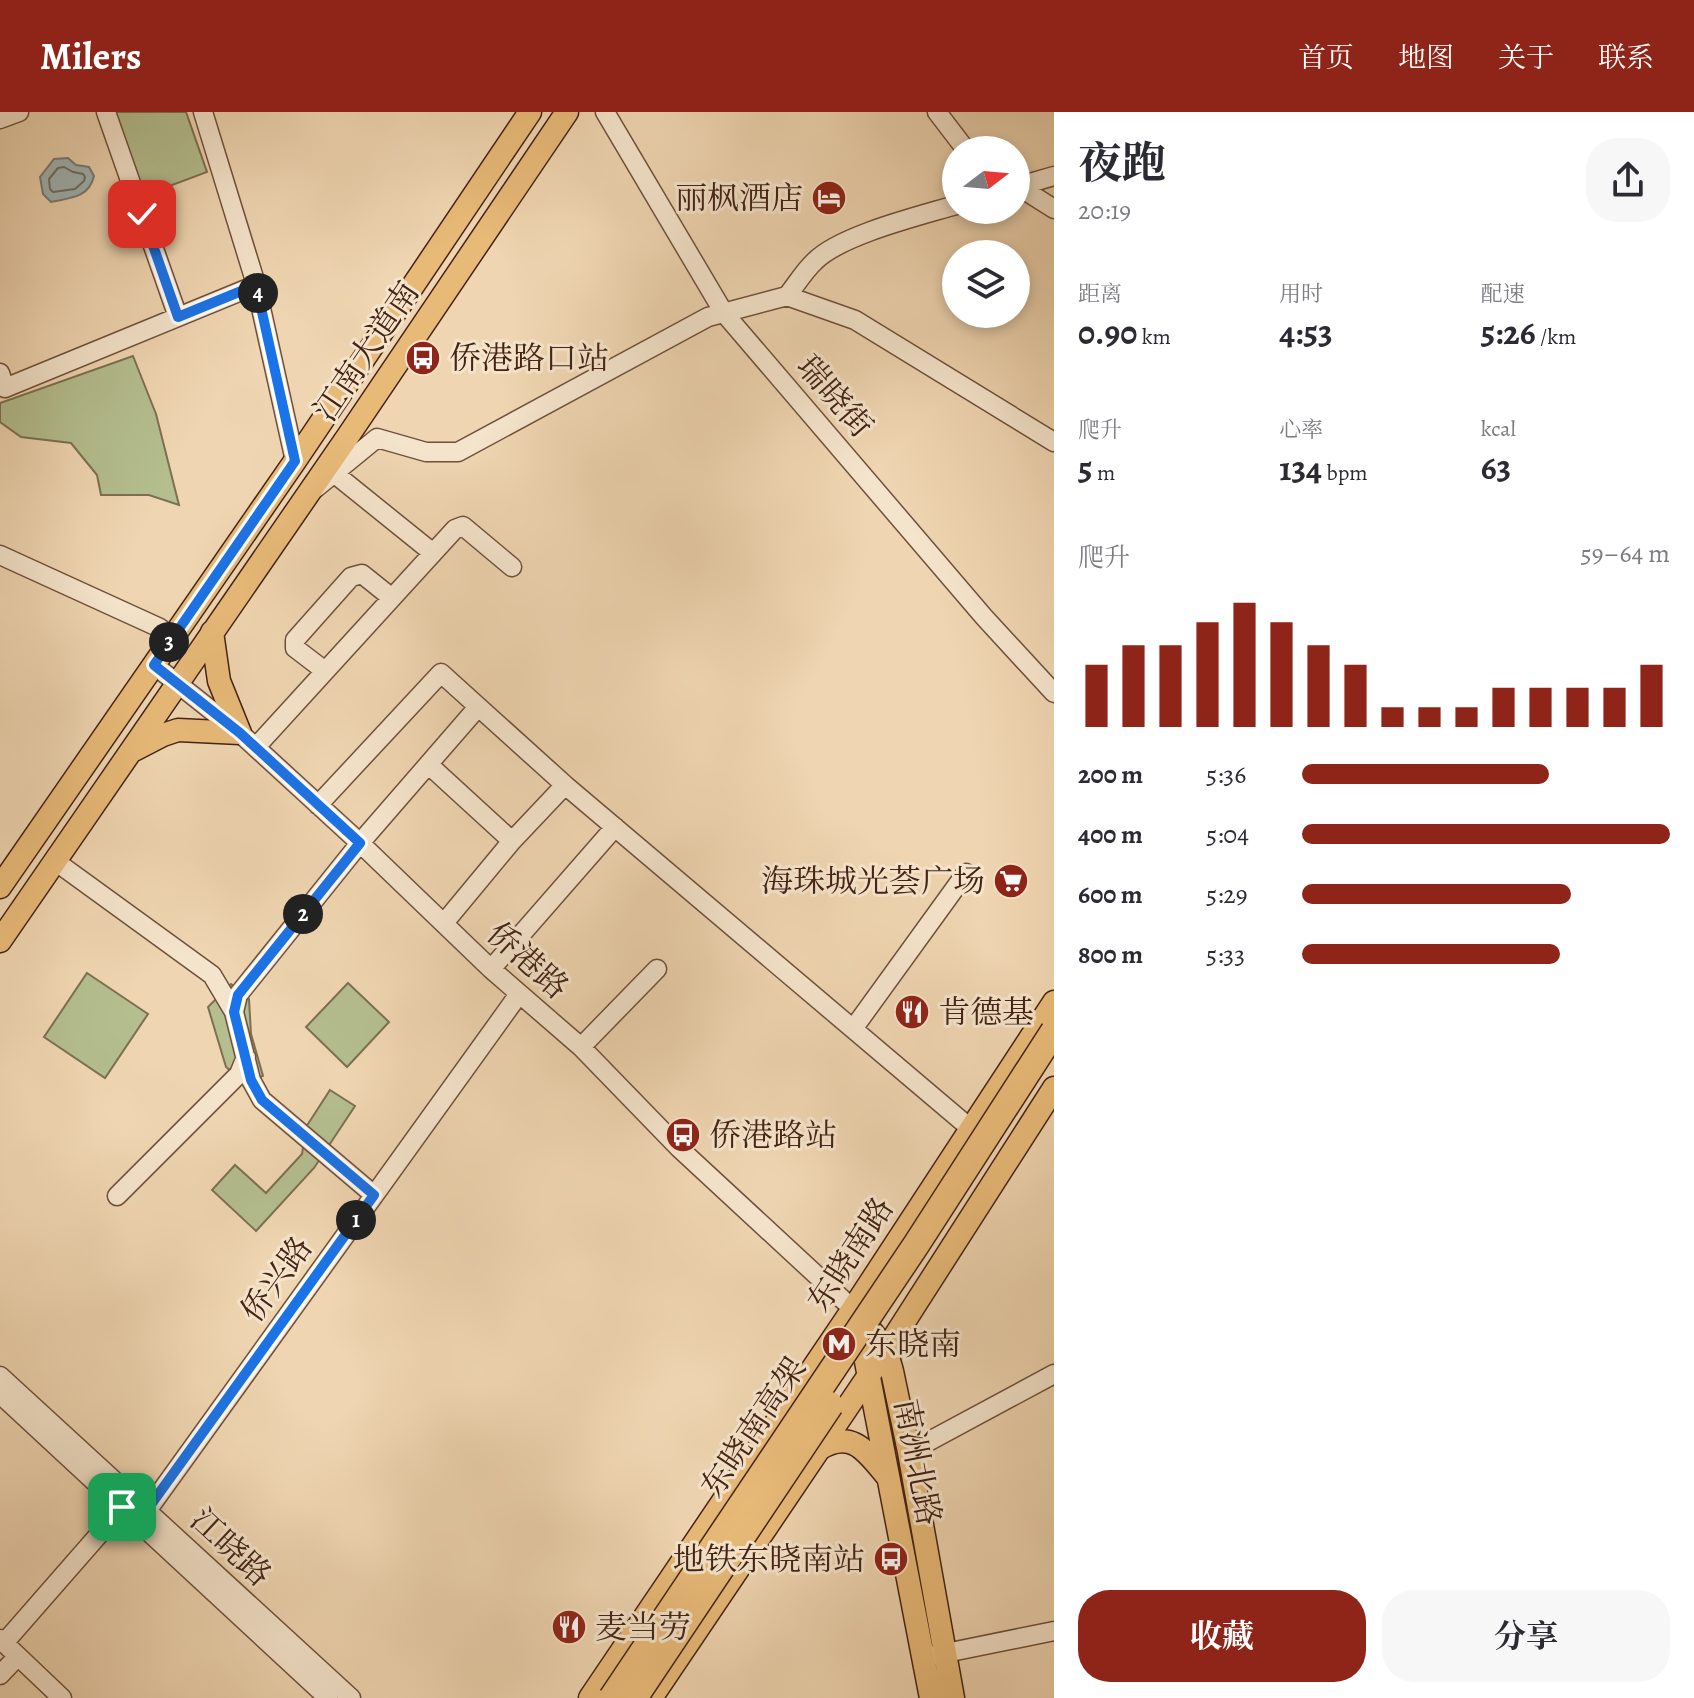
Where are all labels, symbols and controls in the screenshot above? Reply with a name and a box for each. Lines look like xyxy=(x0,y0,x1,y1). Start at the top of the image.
text: Milers xyxy=(40,30,142,82)
text: 首页 xyxy=(1298,39,1354,77)
text: 地图 xyxy=(1398,39,1454,77)
text: 关于 xyxy=(1498,39,1554,77)
text: 联系 xyxy=(1598,39,1654,77)
text: 夜跑 xyxy=(1078,133,1166,193)
north arrow xyxy=(942,136,1030,224)
map controls xyxy=(942,136,1030,328)
button: share xyxy=(1586,138,1670,222)
place label: 丽枫酒店 xyxy=(675,176,803,220)
hotel icon: 丽枫酒店 xyxy=(810,179,848,217)
pin xyxy=(108,180,176,248)
icon: check xyxy=(120,192,164,236)
text: 20:19 xyxy=(1078,193,1131,228)
button: layers xyxy=(942,240,1030,328)
street label: 江南大道南 xyxy=(303,272,429,430)
pin: 4 xyxy=(238,273,278,313)
text: 4 xyxy=(253,278,263,308)
text: 距离 xyxy=(1078,279,1122,309)
text: 用时 xyxy=(1279,279,1323,309)
text: 配速 xyxy=(1481,279,1525,309)
text: 0.90 xyxy=(1078,309,1137,356)
text: 4:53 xyxy=(1279,309,1333,356)
text: 5:26 xyxy=(1481,309,1536,356)
text: km xyxy=(1137,322,1171,352)
text: /km xyxy=(1536,322,1576,352)
place label: 侨港路口站 xyxy=(449,336,609,380)
bus stop icon: 侨港路口站 xyxy=(404,339,442,377)
street label: 瑞晓街 xyxy=(787,345,883,447)
text: kcal xyxy=(1481,414,1516,444)
text: 爬升 xyxy=(1078,415,1122,445)
text: 心率 xyxy=(1279,415,1323,445)
text: 63 xyxy=(1481,444,1511,491)
text: 5 xyxy=(1078,445,1093,492)
text: 134 xyxy=(1279,445,1322,492)
text: m xyxy=(1093,458,1115,488)
text: bpm xyxy=(1322,458,1368,488)
text: 59–64 m xyxy=(1581,536,1670,571)
text: 爬升 xyxy=(1078,540,1130,575)
pin: 3 xyxy=(149,622,189,662)
text: 3 xyxy=(164,627,174,657)
text: 200 m xyxy=(1078,757,1143,792)
text: 5:36 xyxy=(1206,757,1246,792)
text: 400 m xyxy=(1078,817,1143,852)
text: 5:04 xyxy=(1206,817,1249,852)
place label: 海珠城光荟广场 xyxy=(761,859,985,903)
supermarket icon: 海珠城光荟广场 xyxy=(992,862,1030,900)
text: 600 m xyxy=(1078,877,1143,912)
text: 5:29 xyxy=(1206,877,1248,912)
pin: 2 xyxy=(283,894,323,934)
text: 2 xyxy=(298,899,308,929)
street label: 侨港路 xyxy=(478,912,578,1008)
text: 800 m xyxy=(1078,937,1143,972)
text: 5:33 xyxy=(1206,937,1245,972)
place label: 肯德基 xyxy=(938,990,1034,1034)
restaurant icon: 肯德基 xyxy=(893,993,931,1031)
place label: 侨港路站 xyxy=(709,1113,837,1157)
bus stop icon: 侨港路站 xyxy=(664,1116,702,1154)
street label: 东晓南路 xyxy=(797,1188,903,1320)
pin: 1 xyxy=(336,1200,376,1240)
text: 1 xyxy=(352,1205,360,1235)
street label: 侨兴路 xyxy=(230,1227,322,1331)
place label: 东晓南 xyxy=(865,1322,961,1366)
metro station icon: 东晓南 xyxy=(820,1325,858,1363)
street label: 东晓南高架 xyxy=(690,1348,816,1506)
street label: 南洲北路 xyxy=(884,1395,952,1529)
pin xyxy=(88,1473,156,1541)
icon: arrive xyxy=(100,1485,144,1529)
street label: 江晓路 xyxy=(181,1498,281,1596)
place label: 地铁东晓南站 xyxy=(673,1537,865,1581)
bus stop icon: 地铁东晓南站 xyxy=(872,1540,910,1578)
button: 收藏 xyxy=(1078,1590,1366,1682)
button: 分享 xyxy=(1382,1590,1670,1682)
place label: 麦当劳 xyxy=(595,1605,691,1649)
restaurant icon: 麦当劳 xyxy=(550,1608,588,1646)

